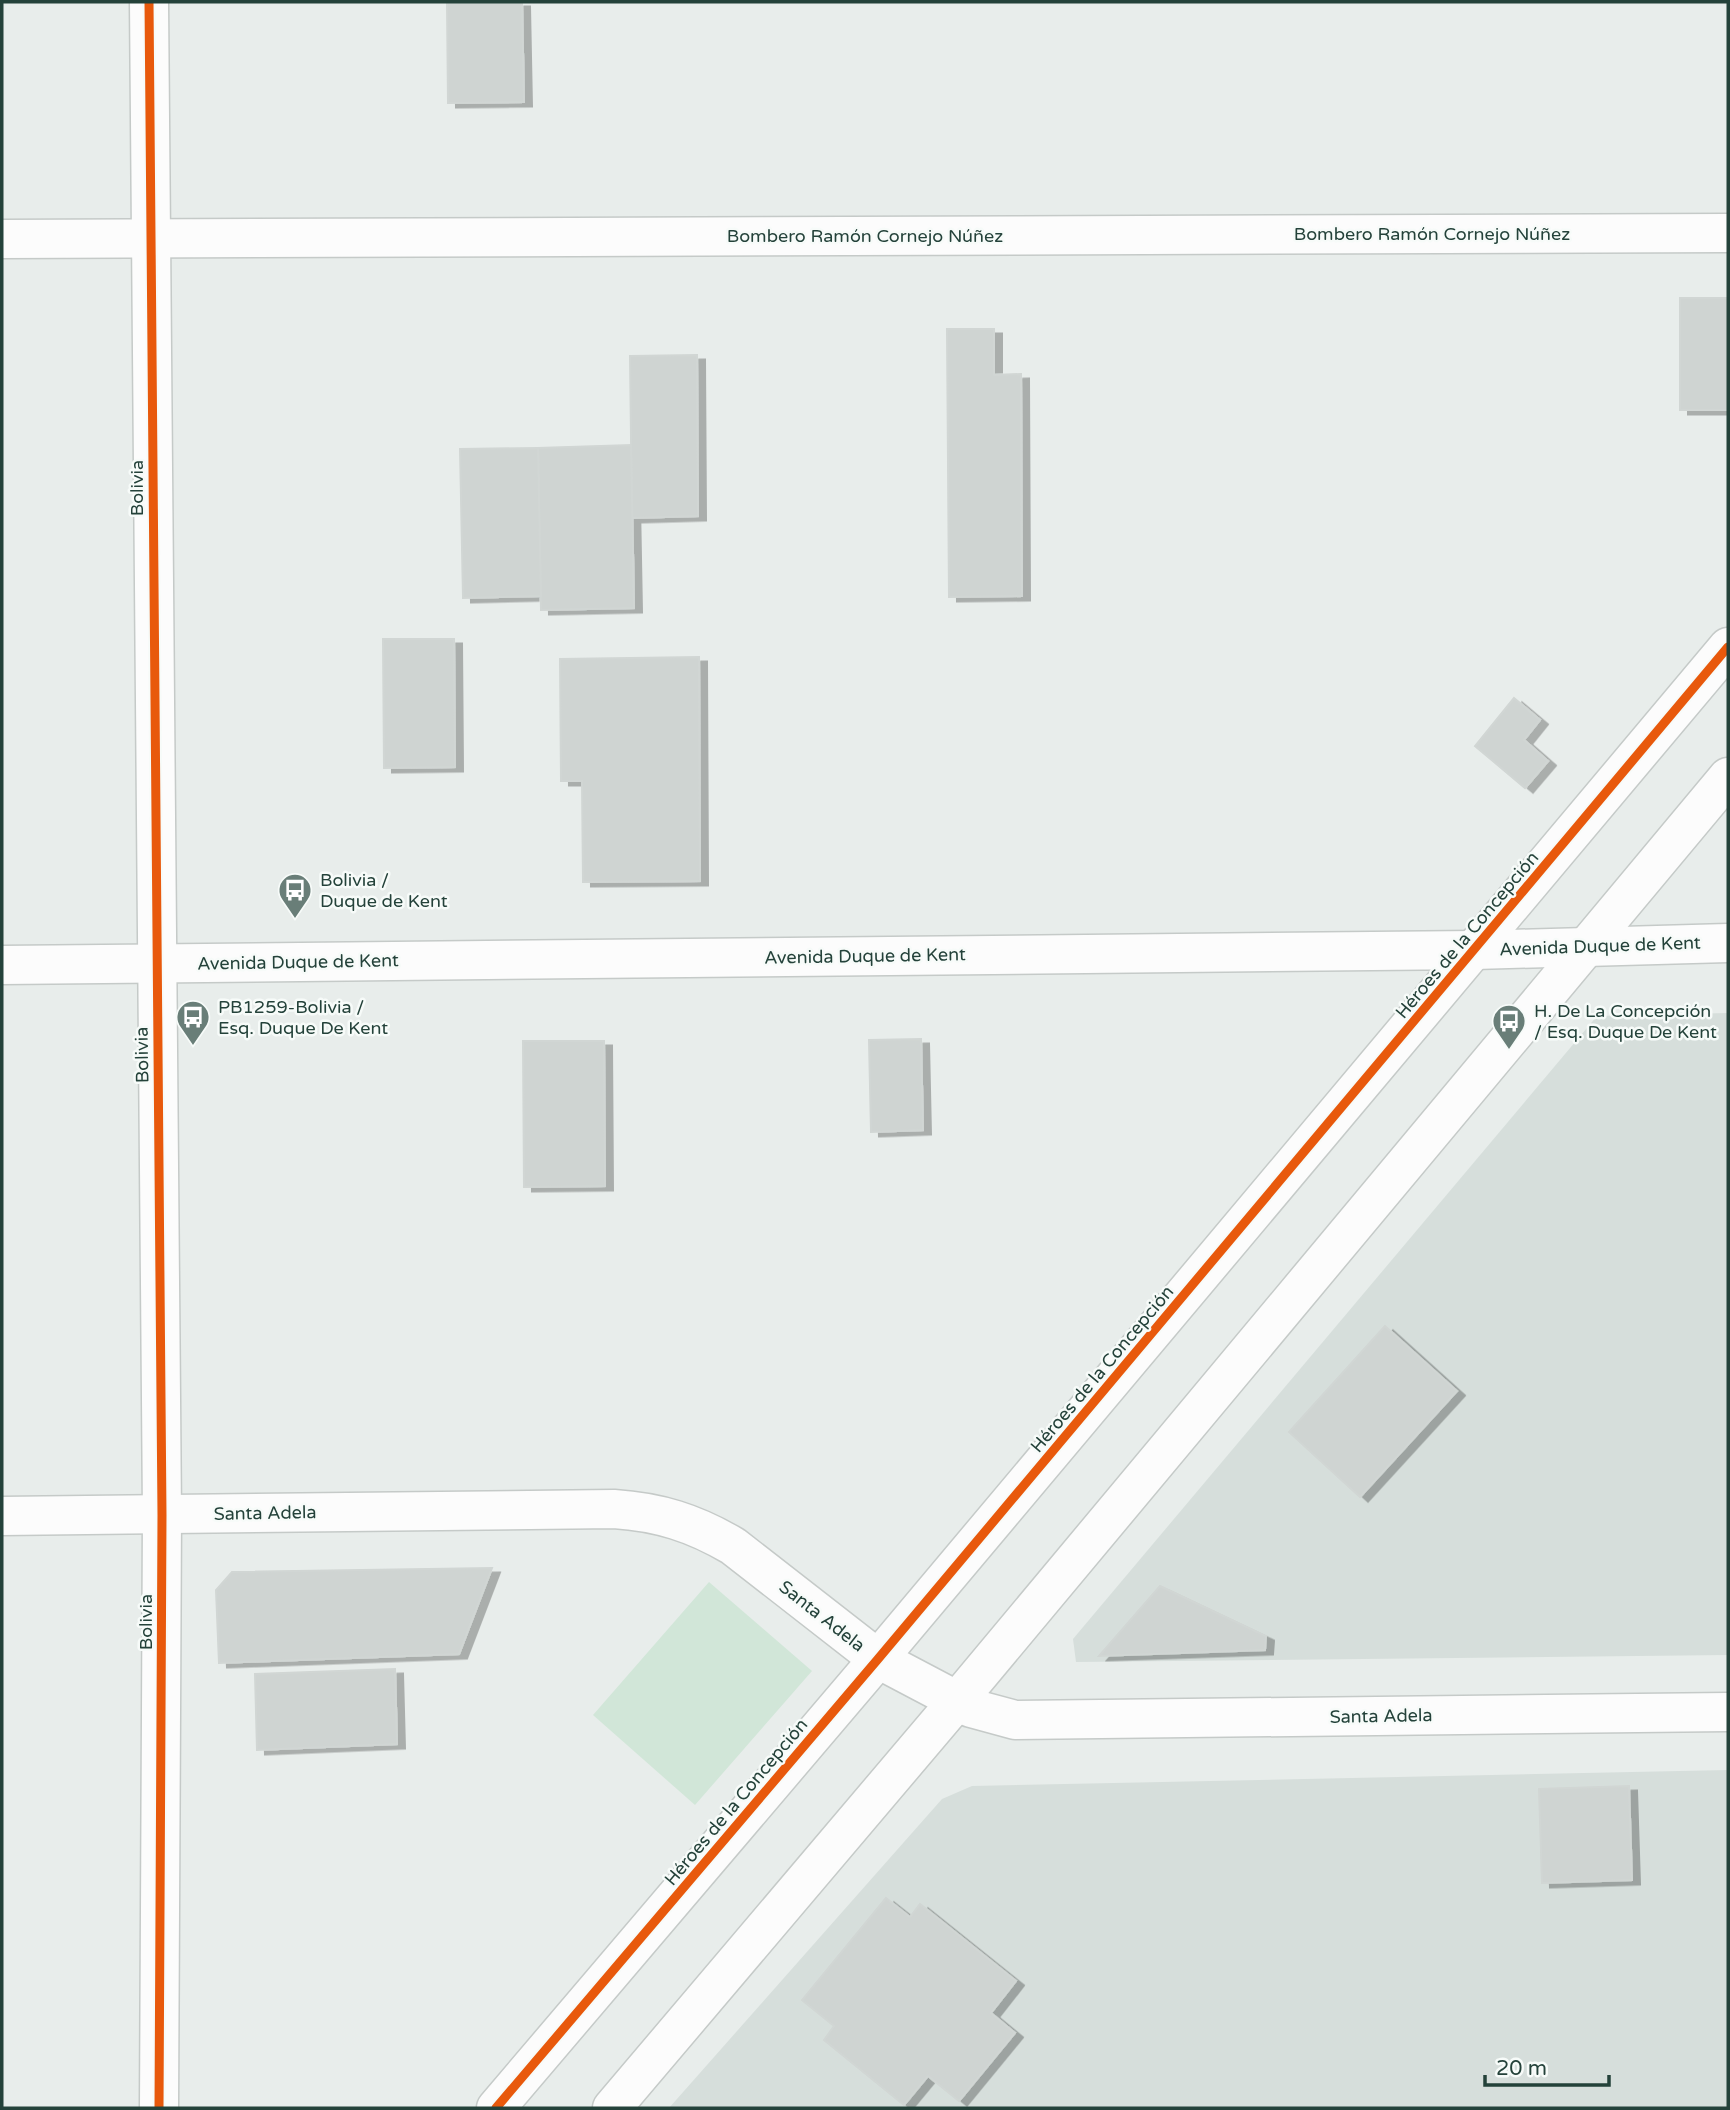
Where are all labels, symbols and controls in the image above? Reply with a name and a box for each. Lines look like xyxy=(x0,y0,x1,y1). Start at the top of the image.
street label: Bombero Ramón Cornejo Núñez xyxy=(1294,223,1570,245)
street label: Bombero Ramón Cornejo Núñez xyxy=(727,225,1003,247)
street label: Bolivia xyxy=(126,460,148,516)
street label: Héroes de la Concepción xyxy=(1391,847,1543,1023)
place label: Bolivia / Duque de Kent xyxy=(320,869,448,912)
bus stop icon: Bolivia / Duque de Kent xyxy=(276,871,314,920)
street label: Avenida Duque de Kent xyxy=(1499,931,1701,961)
street label: Avenida Duque de Kent xyxy=(764,943,966,969)
street label: Avenida Duque de Kent xyxy=(197,949,399,975)
place label: PB1259-Bolivia / Esq. Duque De Kent xyxy=(218,996,388,1039)
bus stop icon: PB1259-Bolivia / Esq. Duque De Kent xyxy=(174,998,212,1047)
place label: H. De La Concepción / Esq. Duque De Kent xyxy=(1534,1000,1717,1043)
bus stop icon: H. De La Concepción / Esq. Duque De Kent xyxy=(1490,1002,1528,1051)
street label: Bolivia xyxy=(131,1027,153,1083)
street label: Héroes de la Concepción xyxy=(1026,1281,1178,1457)
street label: Santa Adela xyxy=(213,1501,317,1525)
street label: Santa Adela xyxy=(775,1576,869,1656)
street label: Bolivia xyxy=(135,1594,157,1650)
street label: Santa Adela xyxy=(1329,1704,1433,1728)
street label: Héroes de la Concepción xyxy=(660,1714,812,1890)
scale bar xyxy=(1485,2044,1609,2088)
text: 20 m xyxy=(1496,2056,1547,2081)

